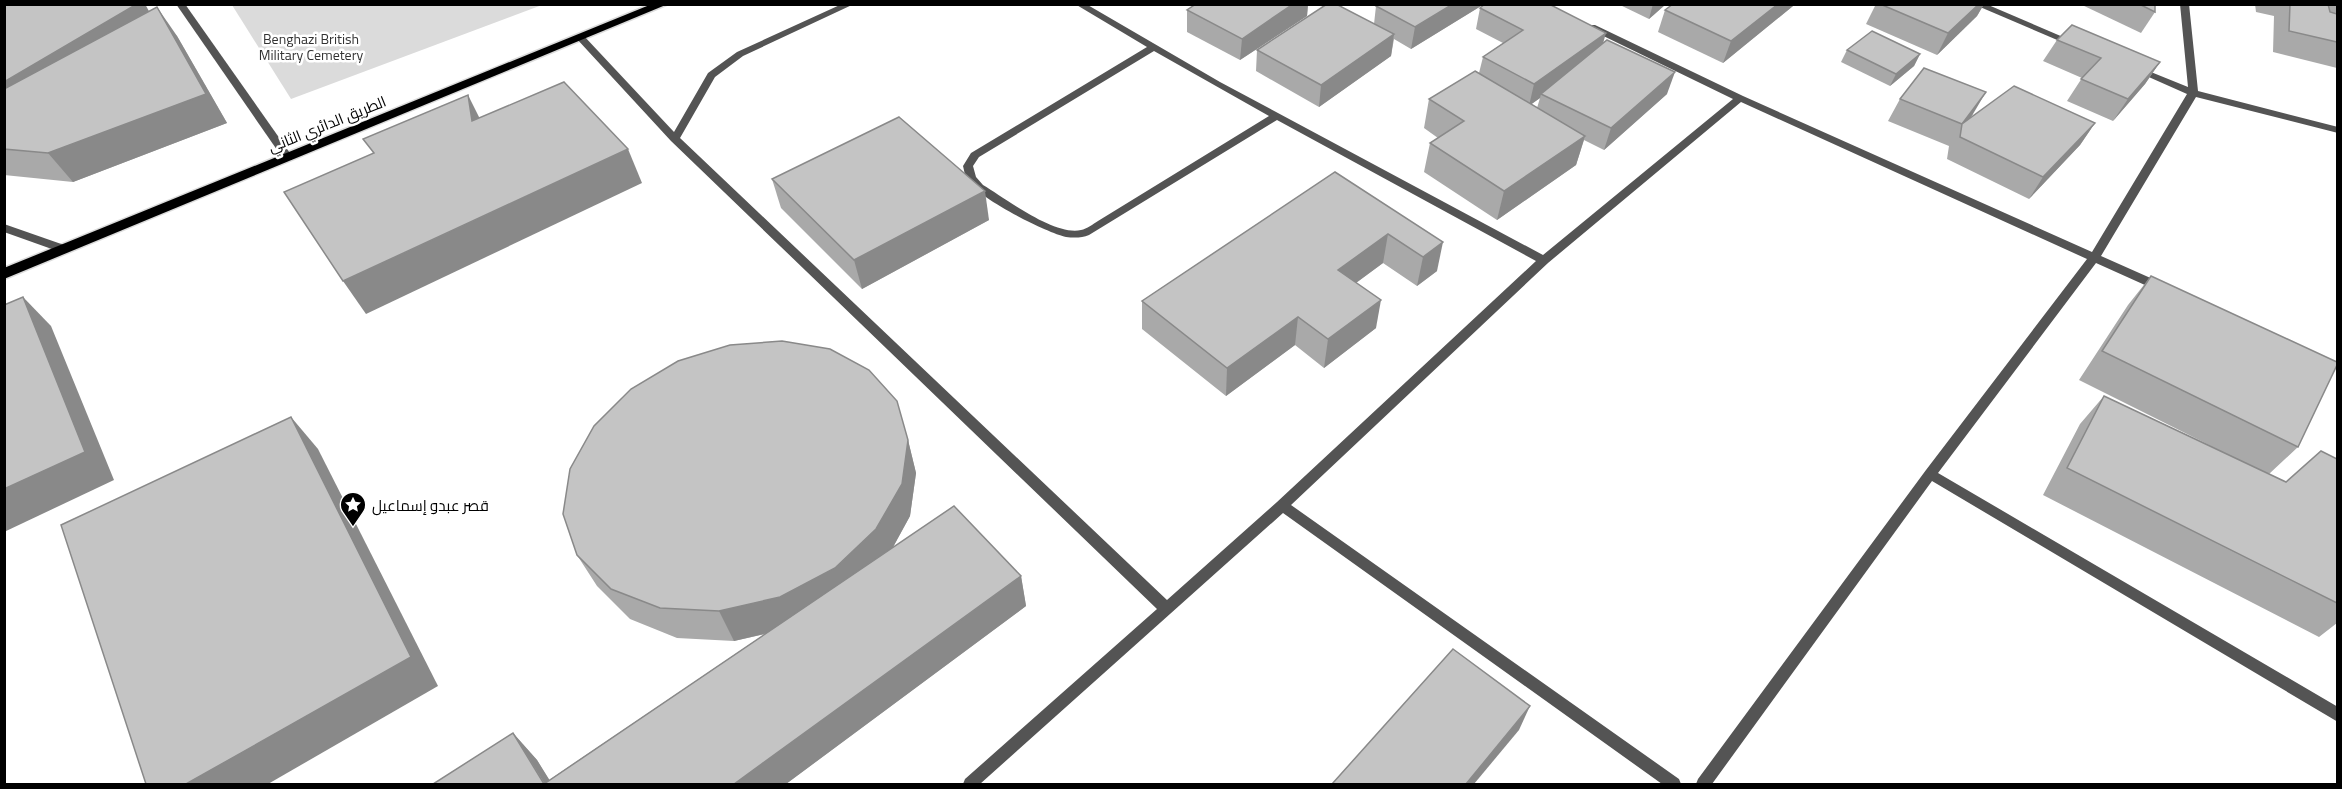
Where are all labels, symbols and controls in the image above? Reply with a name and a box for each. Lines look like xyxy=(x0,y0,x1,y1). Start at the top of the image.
park label: Benghazi British Military Cemetery xyxy=(259,28,364,65)
street label: الطريق الدائري الثاني xyxy=(264,90,390,159)
place icon: قصر عبدو إسماعيل xyxy=(338,490,368,528)
place label: قصر عبدو إسماعيل xyxy=(372,494,489,517)

